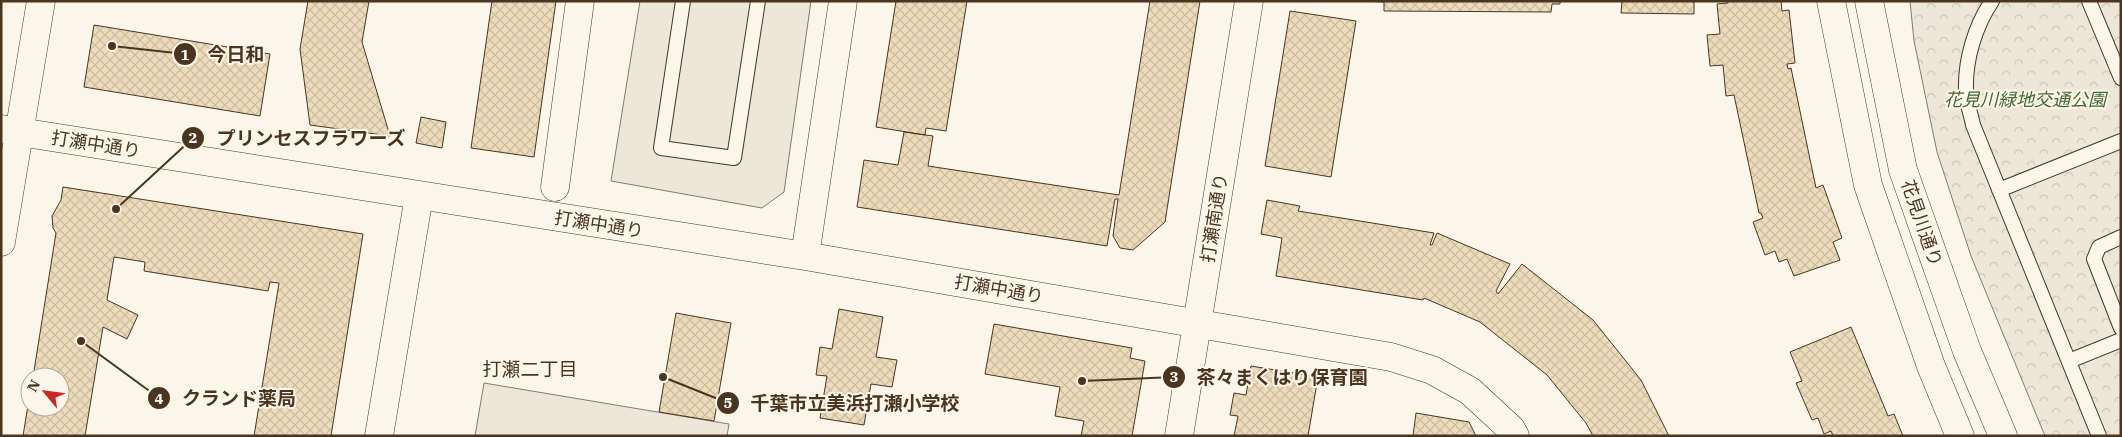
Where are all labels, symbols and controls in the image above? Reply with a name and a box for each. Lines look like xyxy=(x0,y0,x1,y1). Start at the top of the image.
callout: 今日和 xyxy=(172,37,274,71)
text: 今日和 xyxy=(207,42,265,66)
text: 1 xyxy=(180,45,190,64)
park label: 花見川緑地交通公園 xyxy=(1944,88,2109,111)
callout: プリンセスフラワーズ xyxy=(181,121,416,155)
street label: 打瀬中通り xyxy=(50,126,142,162)
text: プリンセスフラワーズ xyxy=(216,126,406,150)
text: 2 xyxy=(188,128,198,147)
street label: 打瀬南通り xyxy=(1196,172,1232,264)
street label: 花見川通り xyxy=(1896,177,1948,269)
street label: 打瀬中通り xyxy=(553,206,645,242)
street label: 打瀬中通り xyxy=(953,270,1045,308)
district label: 打瀬二丁目 xyxy=(482,357,578,381)
callout: 茶々まくはり保育園 xyxy=(1162,360,1378,394)
text: 茶々まくはり保育園 xyxy=(1196,365,1368,389)
north arrow xyxy=(20,367,70,417)
text: 3 xyxy=(1169,367,1179,386)
text: N xyxy=(23,376,44,395)
callout: クランド薬局 xyxy=(147,381,306,415)
text: クランド薬局 xyxy=(182,386,296,410)
callout: 千葉市立美浜打瀬小学校 xyxy=(715,386,969,420)
text: 4 xyxy=(154,389,164,408)
text: 千葉市立美浜打瀬小学校 xyxy=(750,391,960,415)
text: 5 xyxy=(723,393,733,412)

